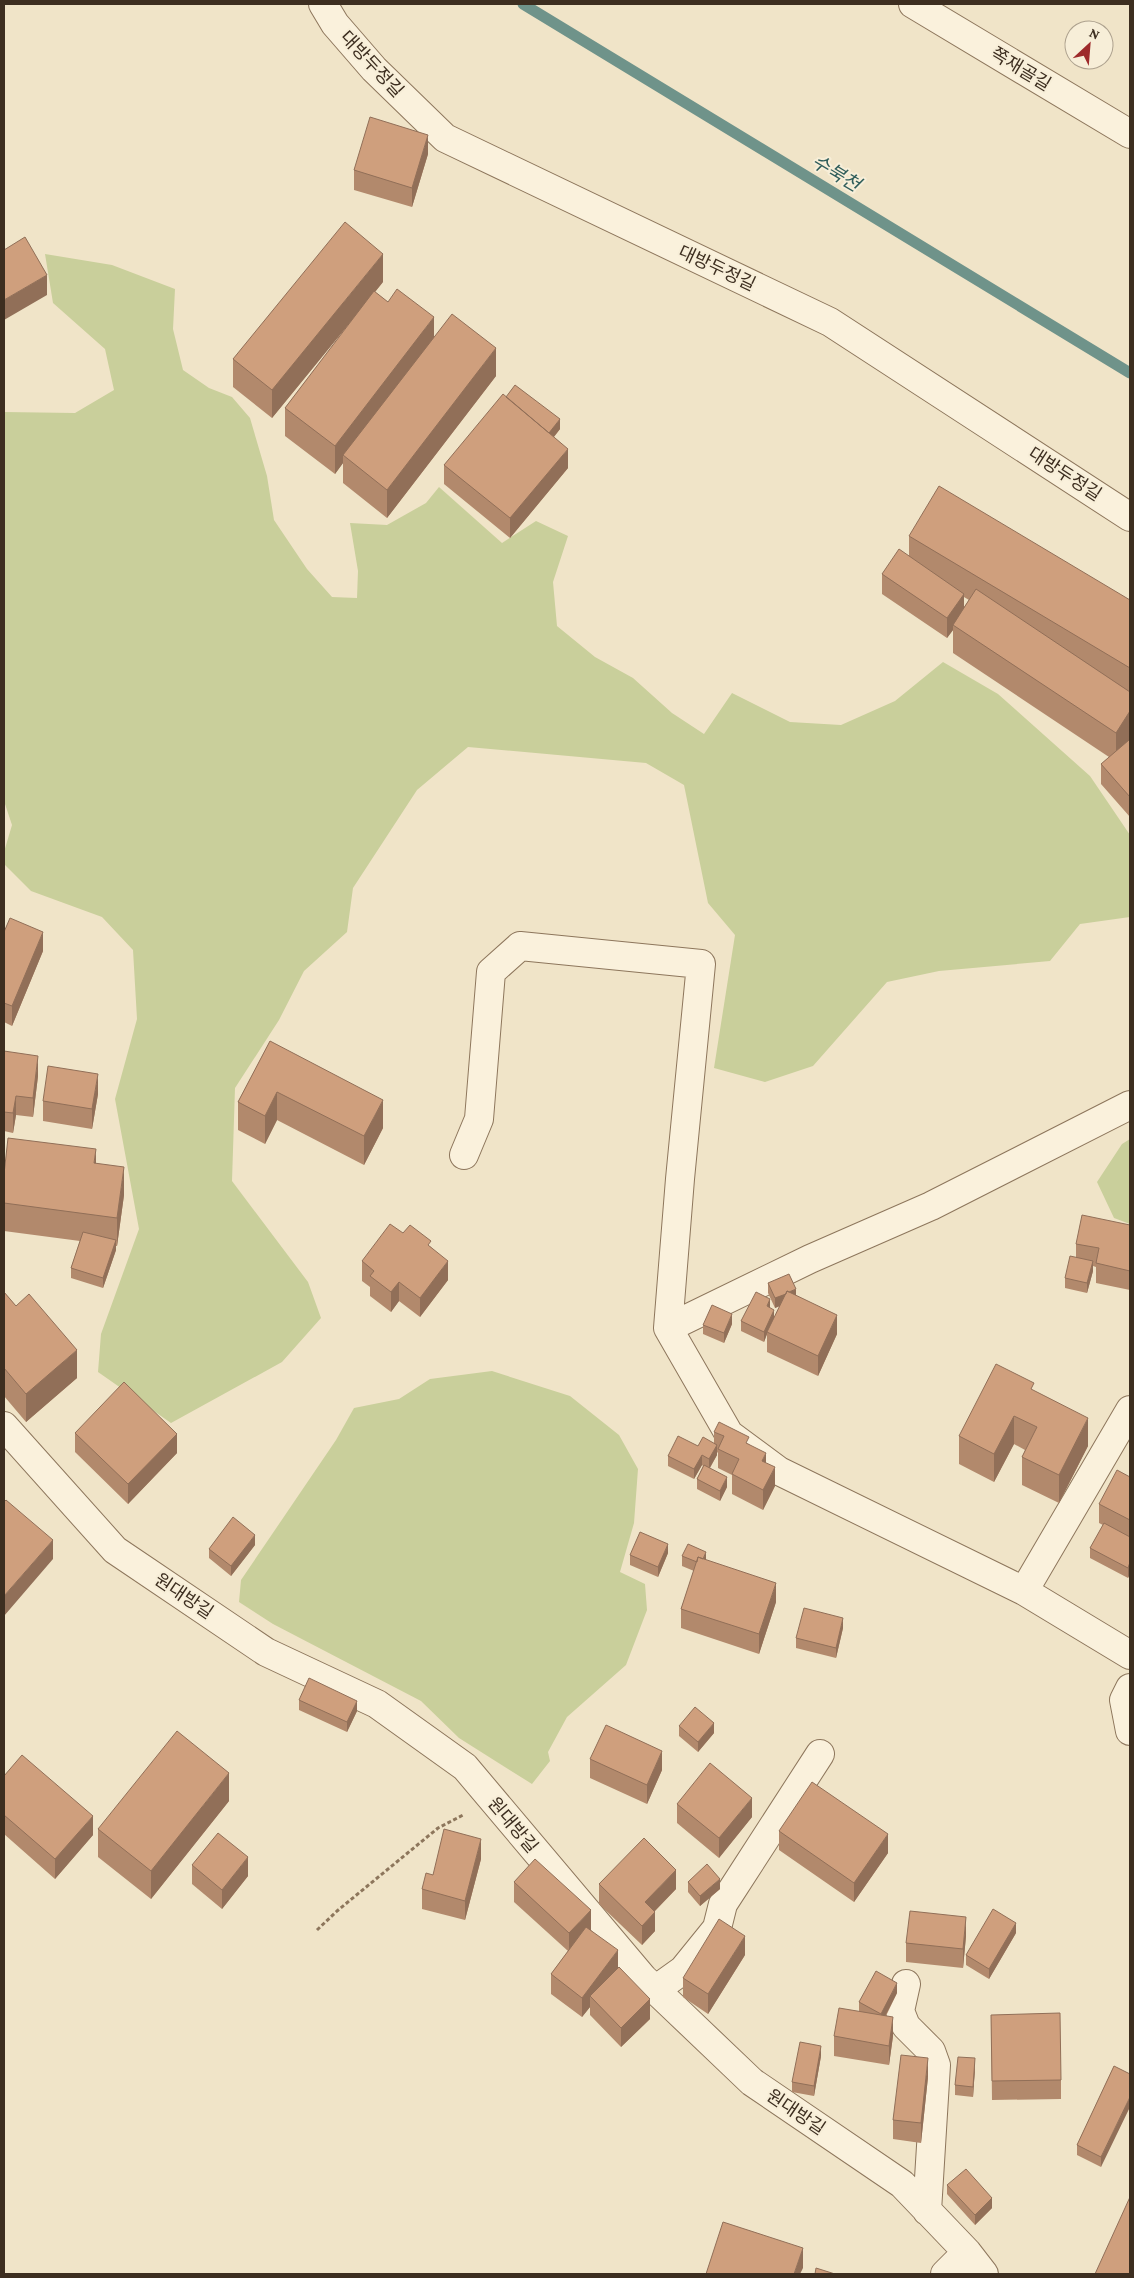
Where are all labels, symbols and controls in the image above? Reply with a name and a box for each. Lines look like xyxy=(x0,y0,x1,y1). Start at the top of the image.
north arrow xyxy=(1064,20,1114,70)
text: N xyxy=(1087,24,1103,43)
street label: 대방두정길 xyxy=(336,27,408,101)
street label: 쪽재골길 xyxy=(987,43,1055,95)
water label: 수북천 xyxy=(808,150,865,196)
street label: 대방두정길 xyxy=(675,241,759,295)
street label: 대방두정길 xyxy=(1025,443,1105,505)
street label: 원대방길 xyxy=(151,1569,217,1623)
street label: 원대방길 xyxy=(484,1793,542,1857)
street label: 원대방길 xyxy=(763,2085,829,2139)

